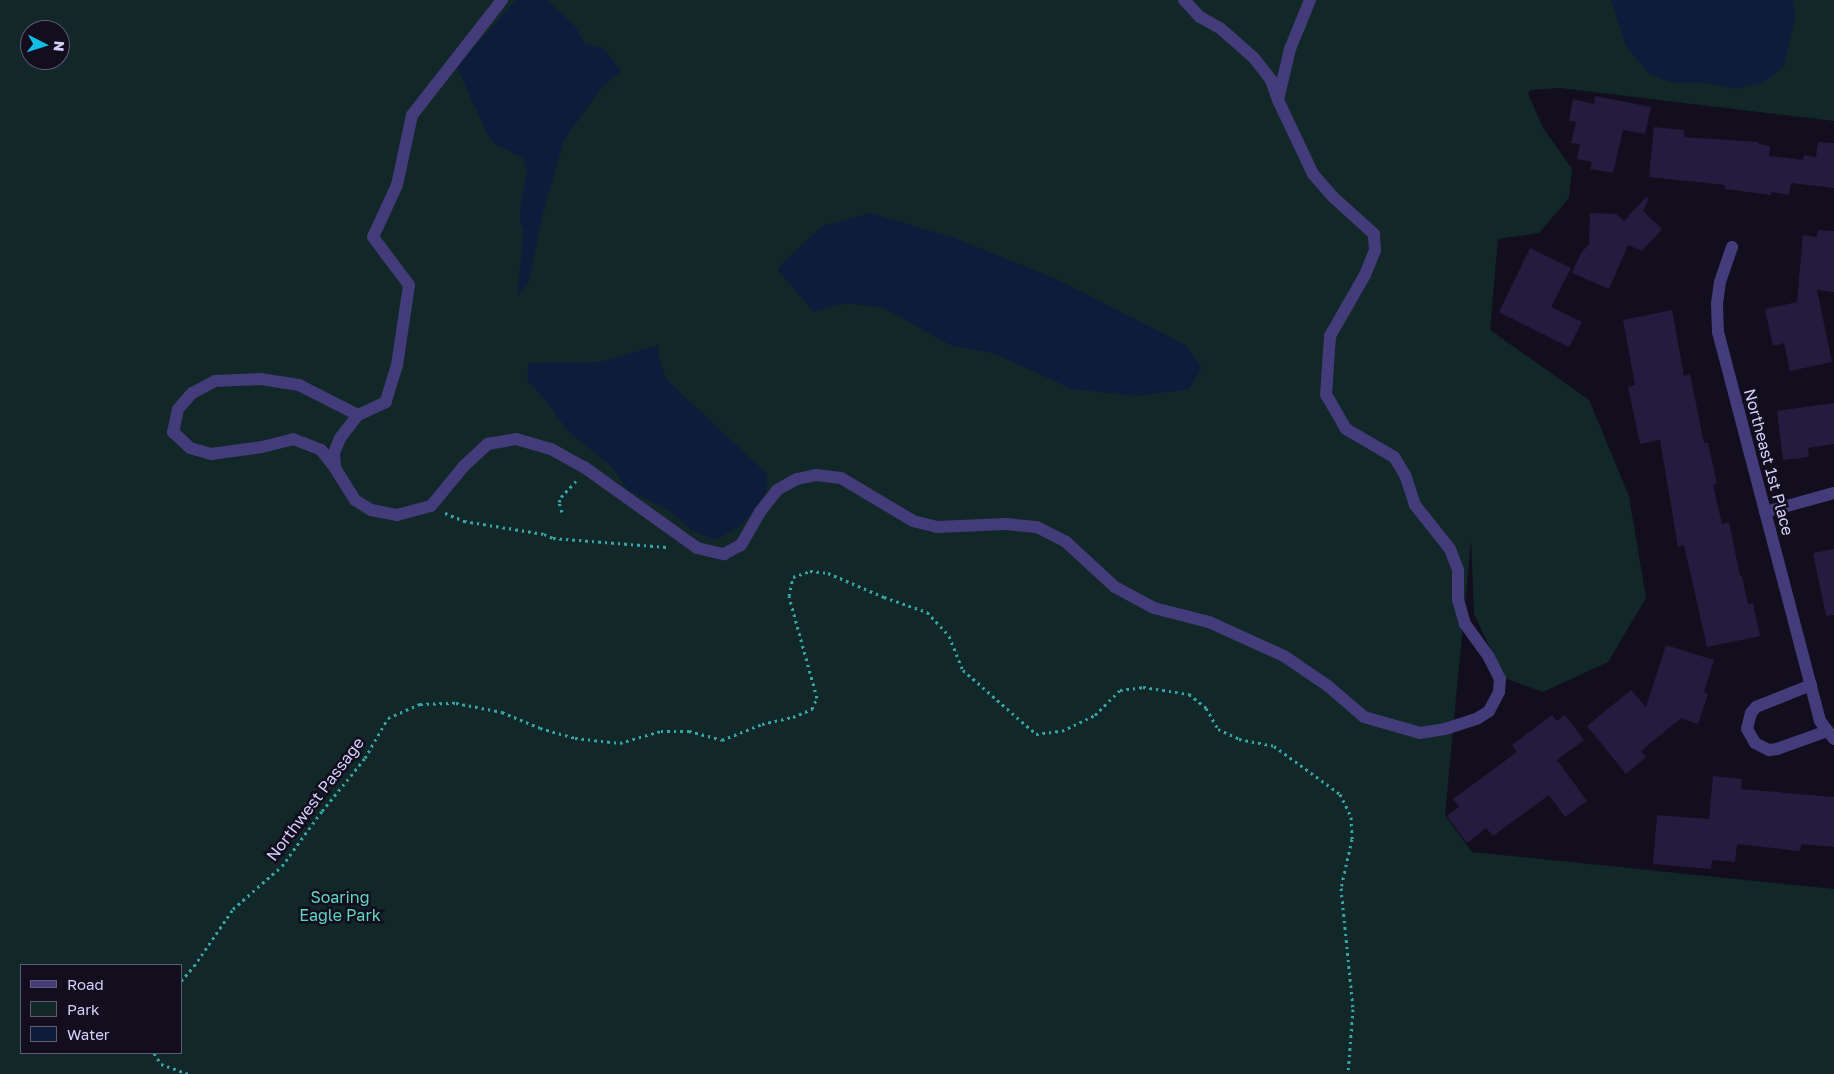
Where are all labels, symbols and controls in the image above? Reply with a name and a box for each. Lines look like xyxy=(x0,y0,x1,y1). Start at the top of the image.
north arrow xyxy=(20,20,70,70)
text: N xyxy=(51,40,68,52)
street label: Northeast 1st Place xyxy=(1740,387,1798,537)
street label: Northwest Passage xyxy=(262,733,368,865)
park label: Soaring Eagle Park xyxy=(299,887,381,925)
legend xyxy=(20,964,182,1054)
text: Road xyxy=(67,975,104,993)
text: Park xyxy=(67,1000,99,1018)
text: Water xyxy=(67,1025,110,1043)

